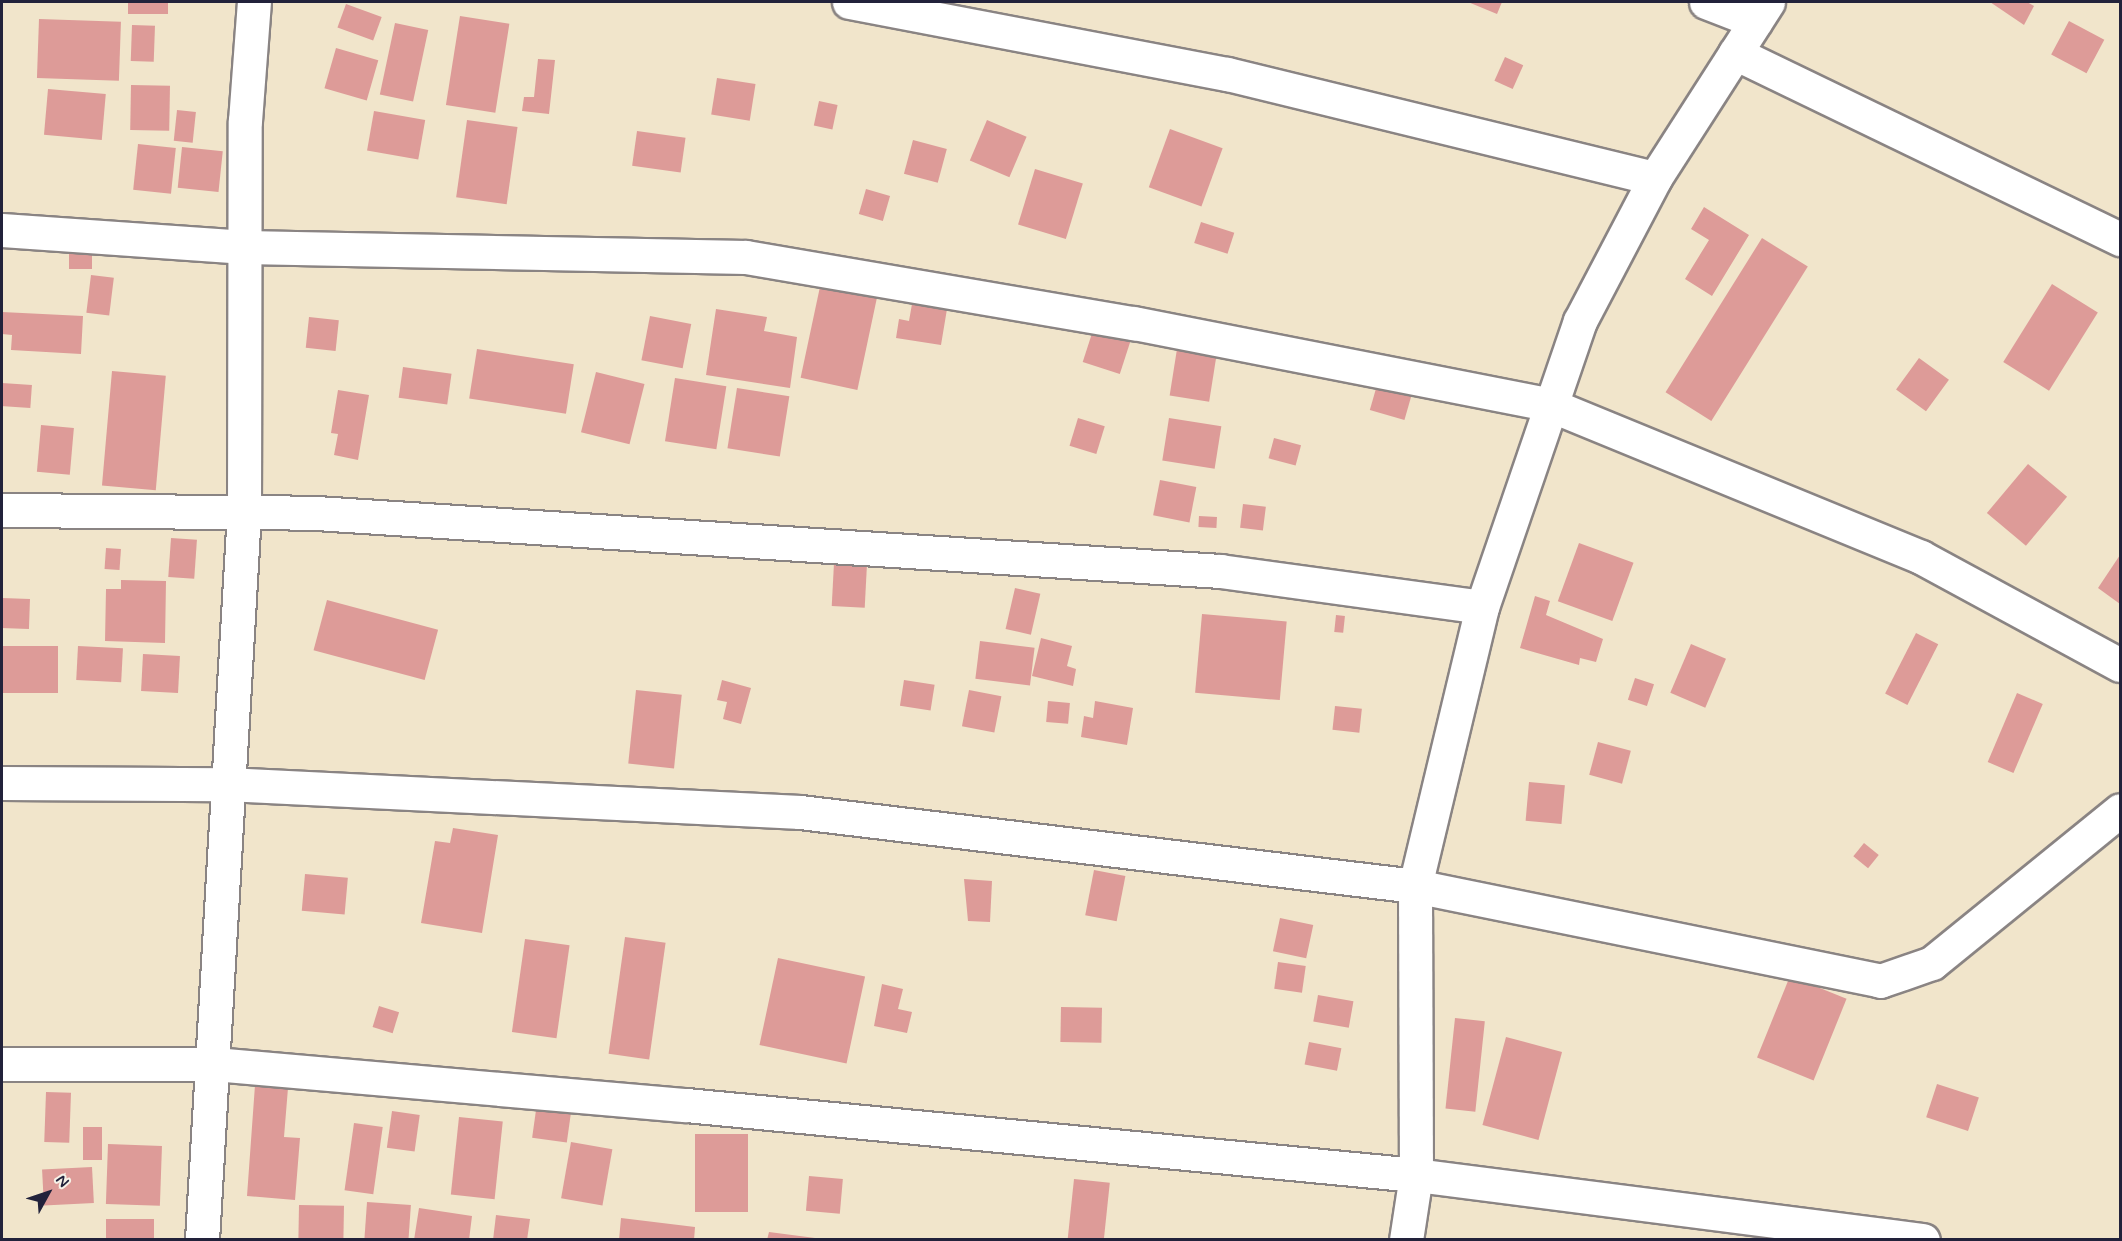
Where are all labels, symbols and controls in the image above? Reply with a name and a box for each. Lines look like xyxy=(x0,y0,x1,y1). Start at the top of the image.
north arrow xyxy=(18,1163,78,1223)
text: N xyxy=(51,1170,74,1192)

